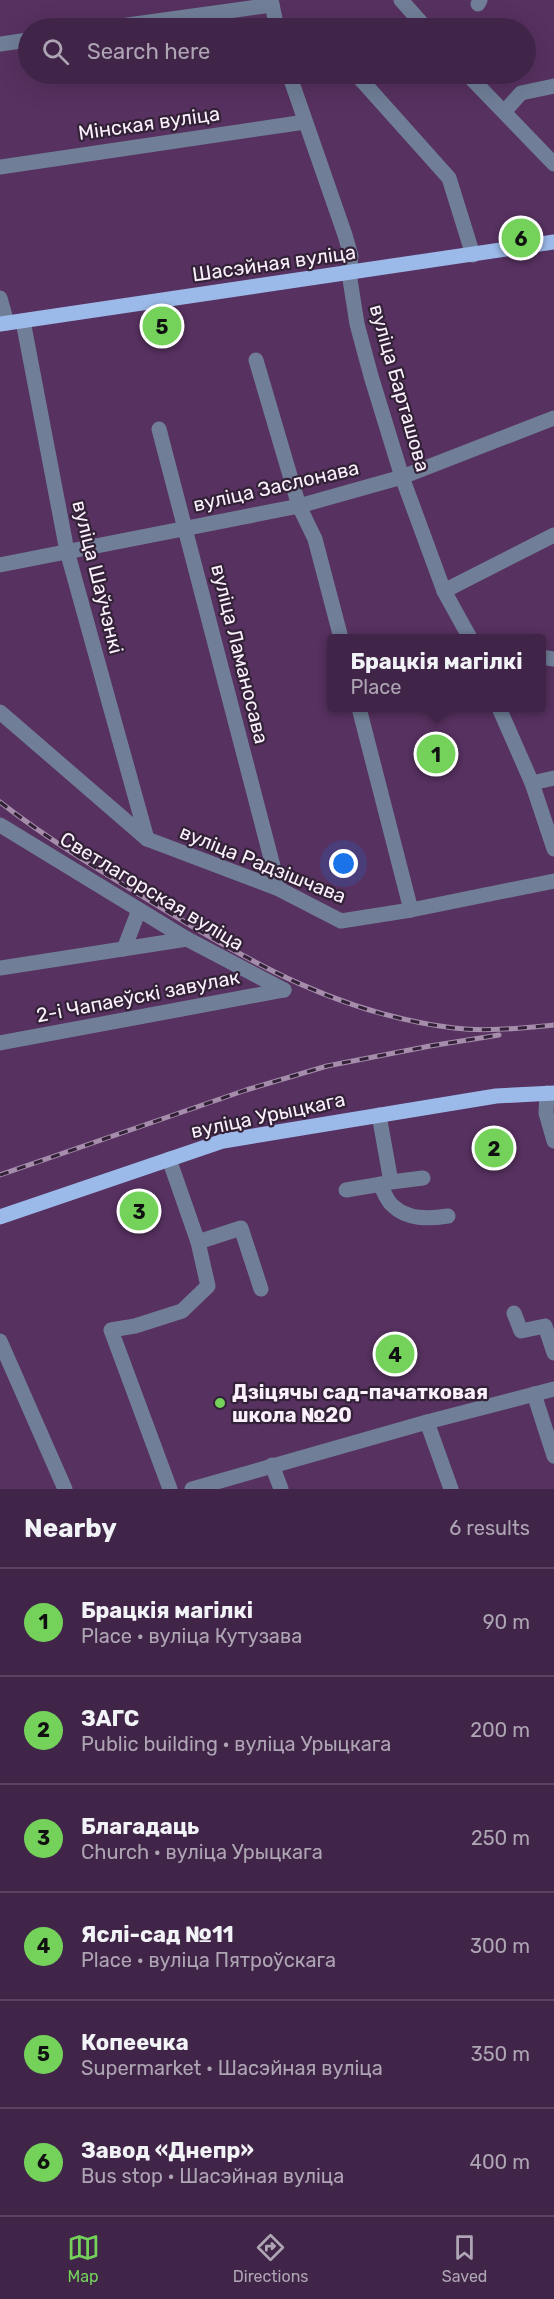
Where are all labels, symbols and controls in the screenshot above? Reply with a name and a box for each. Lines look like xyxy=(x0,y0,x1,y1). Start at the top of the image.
search box xyxy=(18,18,536,84)
icon: search xyxy=(39,35,72,68)
text: Search here xyxy=(87,38,210,65)
street label: Мінская вуліца xyxy=(77,101,221,145)
pin: 6 xyxy=(502,216,540,260)
street label: Шасэйная вуліца xyxy=(191,240,357,286)
street label: вуліца Барташова xyxy=(365,302,435,474)
pin: 5 xyxy=(142,304,182,348)
street label: вуліца Заслонава xyxy=(191,455,361,517)
street label: вуліца Шаўчэнкі xyxy=(67,498,129,656)
street label: вуліца Ламаносава xyxy=(206,562,274,746)
popup xyxy=(327,634,546,712)
text: Брацкія магілкі xyxy=(350,648,523,675)
text: Place xyxy=(350,675,401,699)
pin: 1 xyxy=(416,732,456,777)
street label: вуліца Радзішчава xyxy=(176,820,350,908)
street label: Светлагорская вуліца xyxy=(56,827,248,955)
your location xyxy=(329,849,358,878)
street label: 2-і Чапаеўскі завулак xyxy=(34,964,242,1028)
street label: вуліца Урыцкага xyxy=(189,1087,347,1143)
pin: 2 xyxy=(474,1126,514,1170)
pin: 3 xyxy=(120,1188,158,1234)
pin: 4 xyxy=(376,1332,414,1376)
place label: Дзіцячы сад-пачатковая школа №20 xyxy=(232,1380,488,1427)
marker: Дзіцячы сад-пачатковая школа №20 xyxy=(213,1396,227,1410)
text: Nearby xyxy=(24,1513,117,1544)
text: 6 results xyxy=(449,1516,530,1540)
text: Брацкія магілкі xyxy=(81,1597,253,1624)
text: 1 xyxy=(39,1610,48,1634)
text: 90 m xyxy=(483,1610,530,1634)
text: Place · вуліца Кутузава xyxy=(81,1624,302,1648)
text: ЗАГС xyxy=(81,1705,139,1732)
text: 2 xyxy=(37,1718,50,1742)
text: 200 m xyxy=(470,1718,530,1742)
text: Public building · вуліца Урыцкага xyxy=(81,1732,391,1756)
text: Благадаць xyxy=(81,1813,199,1840)
text: 3 xyxy=(37,1826,50,1850)
text: 250 m xyxy=(471,1826,530,1850)
text: Church · вуліца Урыцкага xyxy=(81,1840,323,1864)
text: Яслі-сад №11 xyxy=(81,1921,234,1948)
text: 4 xyxy=(37,1934,50,1958)
text: 300 m xyxy=(470,1934,530,1958)
text: Place · вуліца Пятроўскага xyxy=(81,1948,336,1972)
text: Копеечка xyxy=(81,2029,189,2056)
text: 5 xyxy=(37,2042,50,2066)
text: 350 m xyxy=(471,2042,530,2066)
text: Supermarket · Шасэйная вуліца xyxy=(81,2056,383,2080)
text: Завод «Днепр» xyxy=(81,2137,254,2164)
text: 6 xyxy=(37,2150,50,2174)
text: 400 m xyxy=(470,2150,530,2174)
text: Bus stop · Шасэйная вуліца xyxy=(81,2164,344,2188)
tab: Map xyxy=(67,2231,100,2286)
tab: Directions xyxy=(233,2231,309,2286)
tab: Saved xyxy=(442,2231,487,2286)

